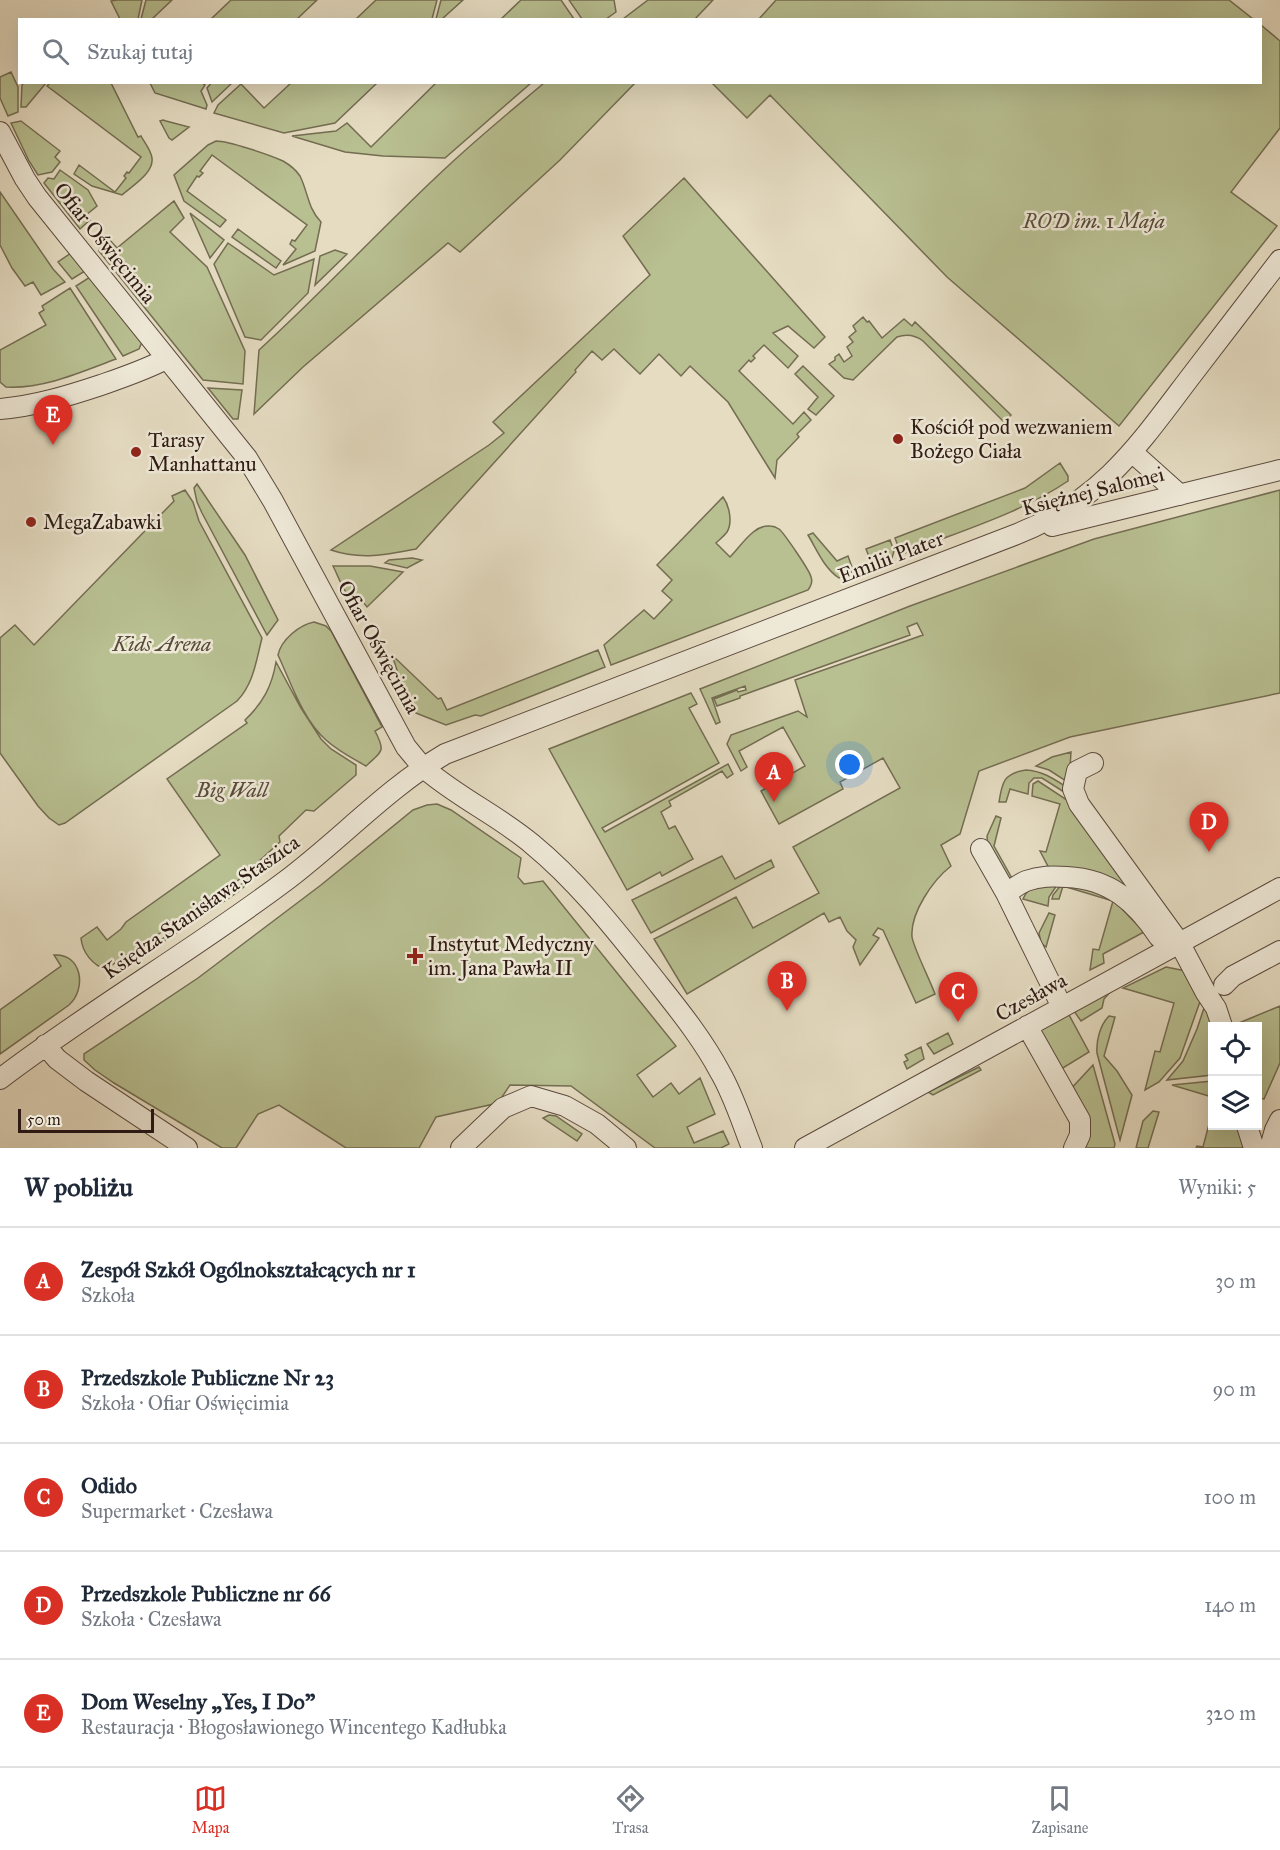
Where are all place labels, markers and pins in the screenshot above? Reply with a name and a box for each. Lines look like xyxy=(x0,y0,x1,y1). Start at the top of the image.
pin: E xyxy=(34,396,72,445)
place label: Kościół pod wezwaniem Bożego Ciała xyxy=(910,414,1113,464)
place label: Tarasy Manhattanu xyxy=(148,427,257,477)
marker: Kościół pod wezwaniem Bożego Ciała xyxy=(891,432,905,446)
marker: Tarasy Manhattanu xyxy=(129,445,143,459)
place label: MegaZabawki xyxy=(43,509,162,535)
marker: MegaZabawki xyxy=(24,515,38,529)
pin: A xyxy=(754,752,794,802)
pin: D xyxy=(1190,802,1228,852)
place label: Instytut Medyczny im. Jana Pawła II xyxy=(428,931,595,981)
marker: Instytut Medyczny im. Jana Pawła II xyxy=(406,947,424,965)
pin: B xyxy=(768,962,806,1011)
pin: C xyxy=(938,972,978,1022)

